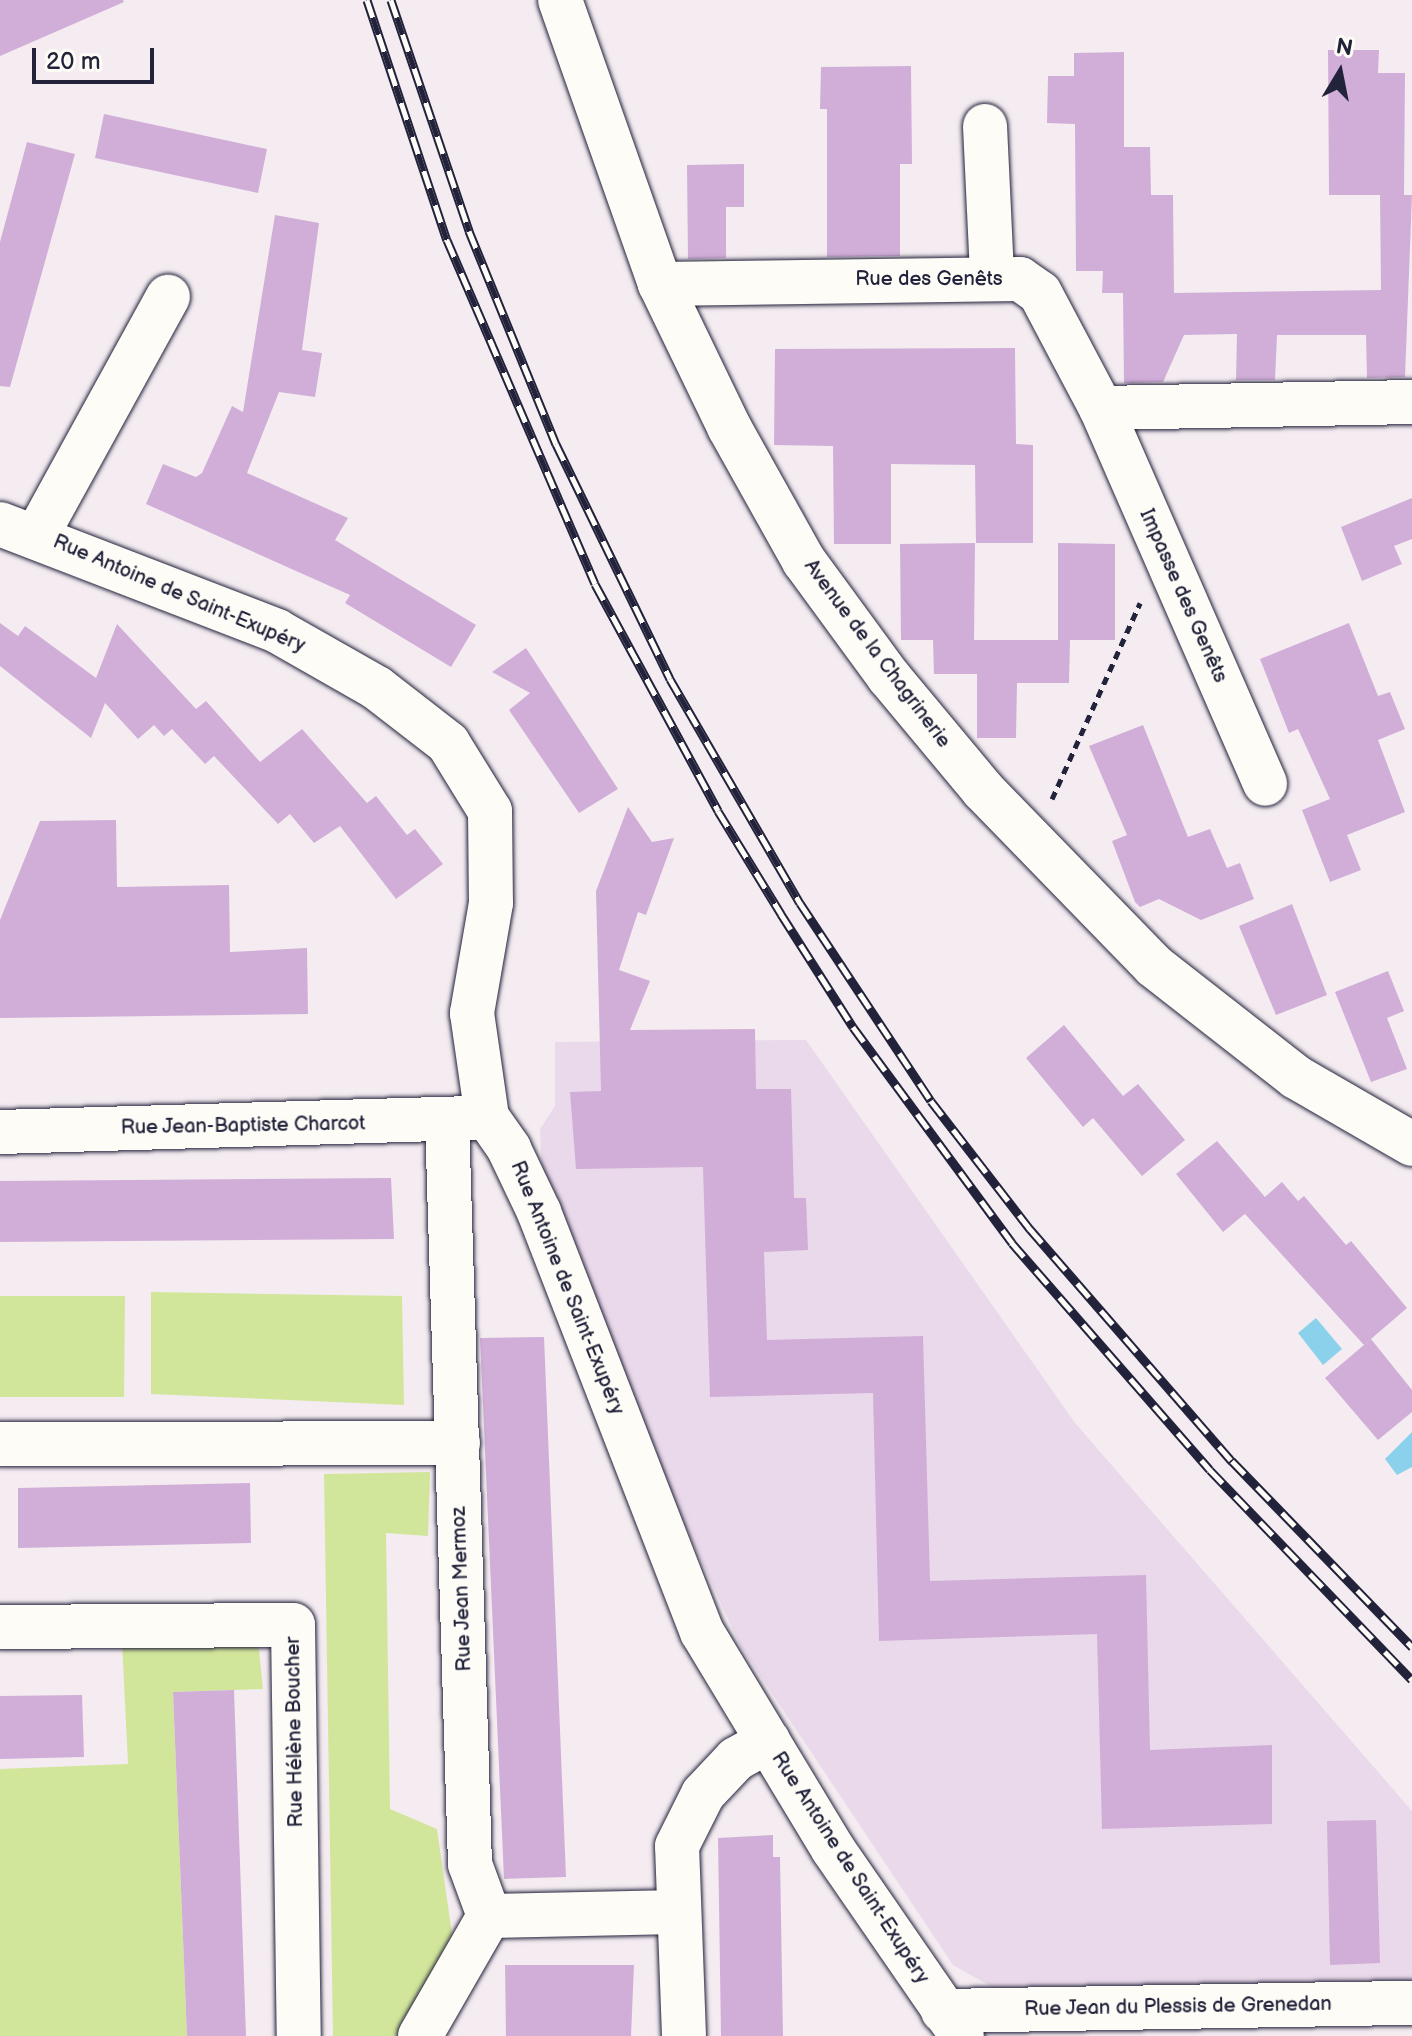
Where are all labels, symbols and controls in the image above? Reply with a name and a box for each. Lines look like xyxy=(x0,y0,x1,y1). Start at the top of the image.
scale bar xyxy=(36,32,158,82)
north arrow xyxy=(1300,32,1380,112)
text: N xyxy=(1334,33,1355,63)
text: 20 m xyxy=(46,47,101,76)
street label: Rue des Genêts xyxy=(855,267,1003,291)
street label: Impasse des Genêts xyxy=(1134,506,1232,686)
street label: Rue Antoine de Saint-Exupéry xyxy=(49,530,309,658)
street label: Avenue de la Chagrinerie xyxy=(798,555,956,753)
street label: Rue Jean-Baptiste Charcot xyxy=(120,1112,366,1140)
street label: Rue Antoine de Saint-Exupéry xyxy=(505,1157,629,1419)
street label: Rue Jean Mermoz xyxy=(447,1506,477,1672)
street label: Rue Hélène Boucher xyxy=(281,1636,309,1828)
street label: Rue Antoine de Saint-Exupéry xyxy=(766,1747,934,1989)
street label: Rue Jean du Plessis de Grenedan xyxy=(1023,1992,1333,2022)

